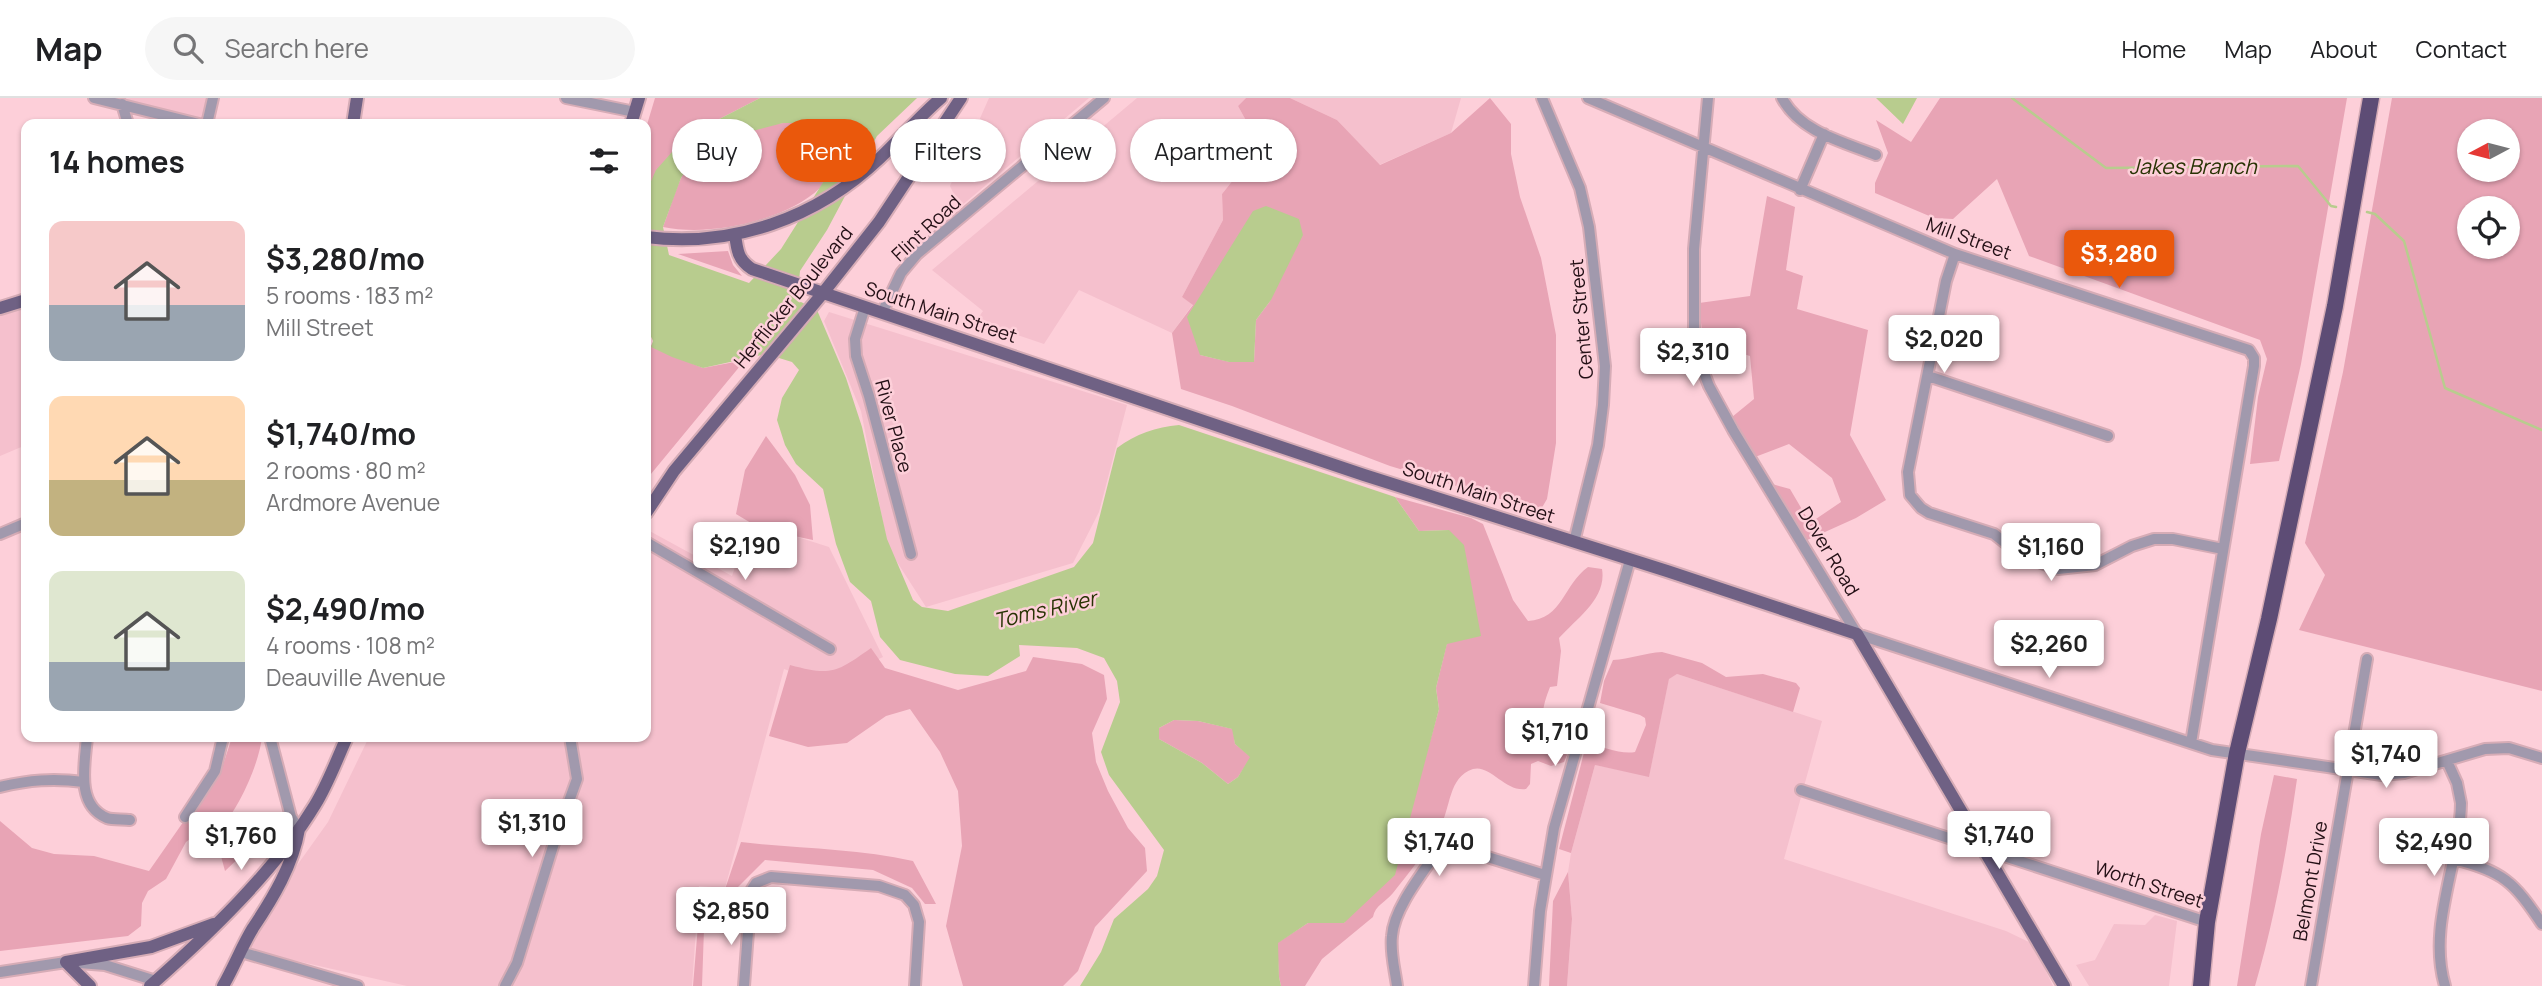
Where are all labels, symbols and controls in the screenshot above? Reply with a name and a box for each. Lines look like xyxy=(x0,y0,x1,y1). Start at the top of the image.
search box xyxy=(145,17,635,80)
text: Map xyxy=(35,26,103,71)
icon: search xyxy=(169,29,207,67)
text: Search here xyxy=(225,30,369,66)
text: Home xyxy=(2121,32,2186,65)
text: Map xyxy=(2224,32,2272,65)
text: About xyxy=(2310,32,2378,65)
text: Contact xyxy=(2416,32,2507,65)
chip: Buy xyxy=(672,119,762,182)
chip: Rent xyxy=(776,119,876,182)
chip: Filters xyxy=(890,119,1006,182)
chip: New xyxy=(1020,119,1116,182)
chip: Apartment xyxy=(1130,119,1297,182)
north arrow xyxy=(2457,119,2520,182)
map controls xyxy=(2457,119,2520,259)
text: 14 homes xyxy=(49,141,185,182)
icon: filters xyxy=(585,142,623,180)
water label: Jakes Branch xyxy=(2129,152,2258,180)
street label: Flint Road xyxy=(886,189,966,267)
button: locate xyxy=(2457,196,2520,259)
street label: Mill Street xyxy=(1923,211,2015,265)
street label: Herflicker Boulevard xyxy=(728,221,858,373)
pin: $3,280 xyxy=(2062,230,2176,290)
text: $3,280 xyxy=(2080,237,2158,269)
text: $3,280/mo xyxy=(266,238,425,279)
icon: home xyxy=(105,249,189,333)
street label: Center Street xyxy=(1563,258,1599,380)
street label: South Main Street xyxy=(861,275,1021,349)
text: 5 rooms · 183 m² xyxy=(266,279,433,311)
text: Mill Street xyxy=(266,311,374,343)
pin: $2,020 xyxy=(1887,316,2001,375)
text: $2,020 xyxy=(1904,322,1984,354)
pin: $2,310 xyxy=(1636,328,1750,388)
text: $2,310 xyxy=(1656,335,1730,367)
street label: River Place xyxy=(869,377,919,475)
text: $1,740/mo xyxy=(266,413,416,454)
icon: home xyxy=(105,424,189,508)
text: 2 rooms · 80 m² xyxy=(266,454,426,486)
street label: South Main Street xyxy=(1399,455,1559,529)
text: Ardmore Avenue xyxy=(266,486,440,518)
street label: Dover Road xyxy=(1792,502,1866,600)
pin: $2,190 xyxy=(688,522,802,582)
pin: $1,160 xyxy=(1994,524,2108,583)
text: $2,190 xyxy=(709,529,781,561)
text: $1,160 xyxy=(2017,530,2085,562)
water label: Toms River xyxy=(991,583,1101,634)
text: $2,490/mo xyxy=(266,588,425,629)
icon: home xyxy=(105,599,189,683)
pin: $2,260 xyxy=(1992,620,2106,680)
text: $2,260 xyxy=(2010,627,2088,659)
text: 4 rooms · 108 m² xyxy=(266,629,435,661)
text: Deauville Avenue xyxy=(266,661,446,693)
pin: $1,710 xyxy=(1498,708,1612,768)
text: $1,710 xyxy=(1521,715,1589,747)
pin: $1,740 xyxy=(2329,730,2443,790)
text: $1,740 xyxy=(2350,737,2422,769)
pin: $1,310 xyxy=(475,800,589,859)
text: $1,310 xyxy=(497,806,567,838)
pin: $1,760 xyxy=(184,812,298,872)
pin: $1,740 xyxy=(1942,812,2056,871)
pin: $1,740 xyxy=(1382,818,1496,878)
text: $1,740 xyxy=(1963,818,2035,850)
pin: $2,490 xyxy=(2377,818,2491,878)
text: $1,760 xyxy=(205,819,277,851)
street label: Belmont Drive xyxy=(2287,819,2333,943)
text: $1,740 xyxy=(1403,825,1475,857)
text: $2,490 xyxy=(2395,825,2473,857)
street label: Worth Street xyxy=(2091,854,2207,914)
pin: $2,850 xyxy=(674,888,788,947)
text: $2,850 xyxy=(692,894,770,926)

